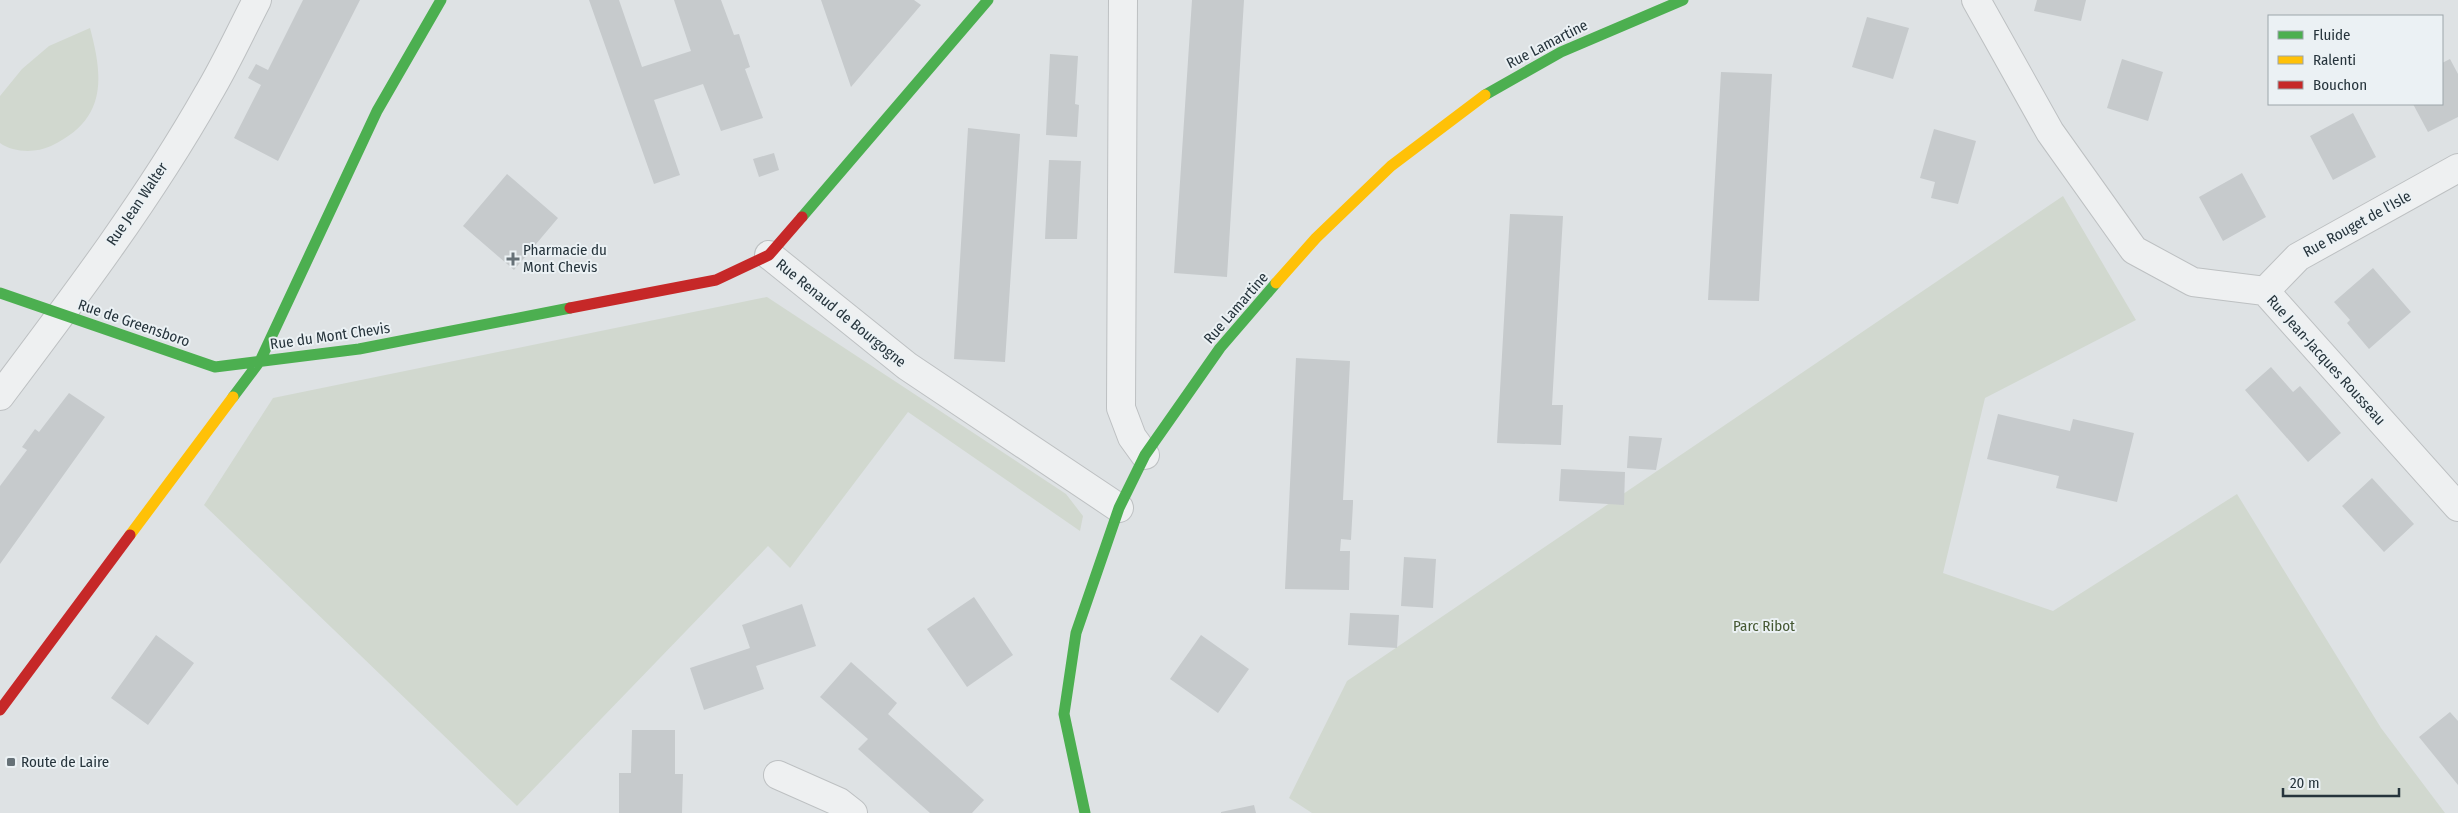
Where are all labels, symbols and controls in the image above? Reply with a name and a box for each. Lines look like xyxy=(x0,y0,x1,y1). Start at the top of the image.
legend xyxy=(2268,15,2443,105)
street label: Rue Lamartine xyxy=(1503,16,1591,72)
text: Fluide xyxy=(2313,26,2350,44)
text: Ralenti xyxy=(2313,51,2356,69)
text: Bouchon xyxy=(2313,76,2367,94)
street label: Rue Jean Walter xyxy=(103,158,172,249)
street label: Rue Rouget de l'Isle xyxy=(2300,187,2414,261)
place label: Pharmacie du Mont Chevis xyxy=(523,241,607,276)
marker: Pharmacie du Mont Chevis xyxy=(507,253,519,265)
street label: Rue Renaud de Bourgogne xyxy=(772,255,910,371)
street label: Rue Lamartine xyxy=(1200,269,1272,347)
street label: Rue Jean-Jacques Rousseau xyxy=(2263,291,2389,429)
street label: Rue de Greensboro xyxy=(76,295,192,351)
street label: Rue du Mont Chevis xyxy=(269,319,391,353)
park label: Parc Ribot xyxy=(1733,617,1795,635)
place label: Route de Laire xyxy=(21,753,109,771)
marker: Route de Laire xyxy=(5,756,17,768)
scale bar xyxy=(2283,766,2399,798)
text: 20 m xyxy=(2290,774,2320,792)

